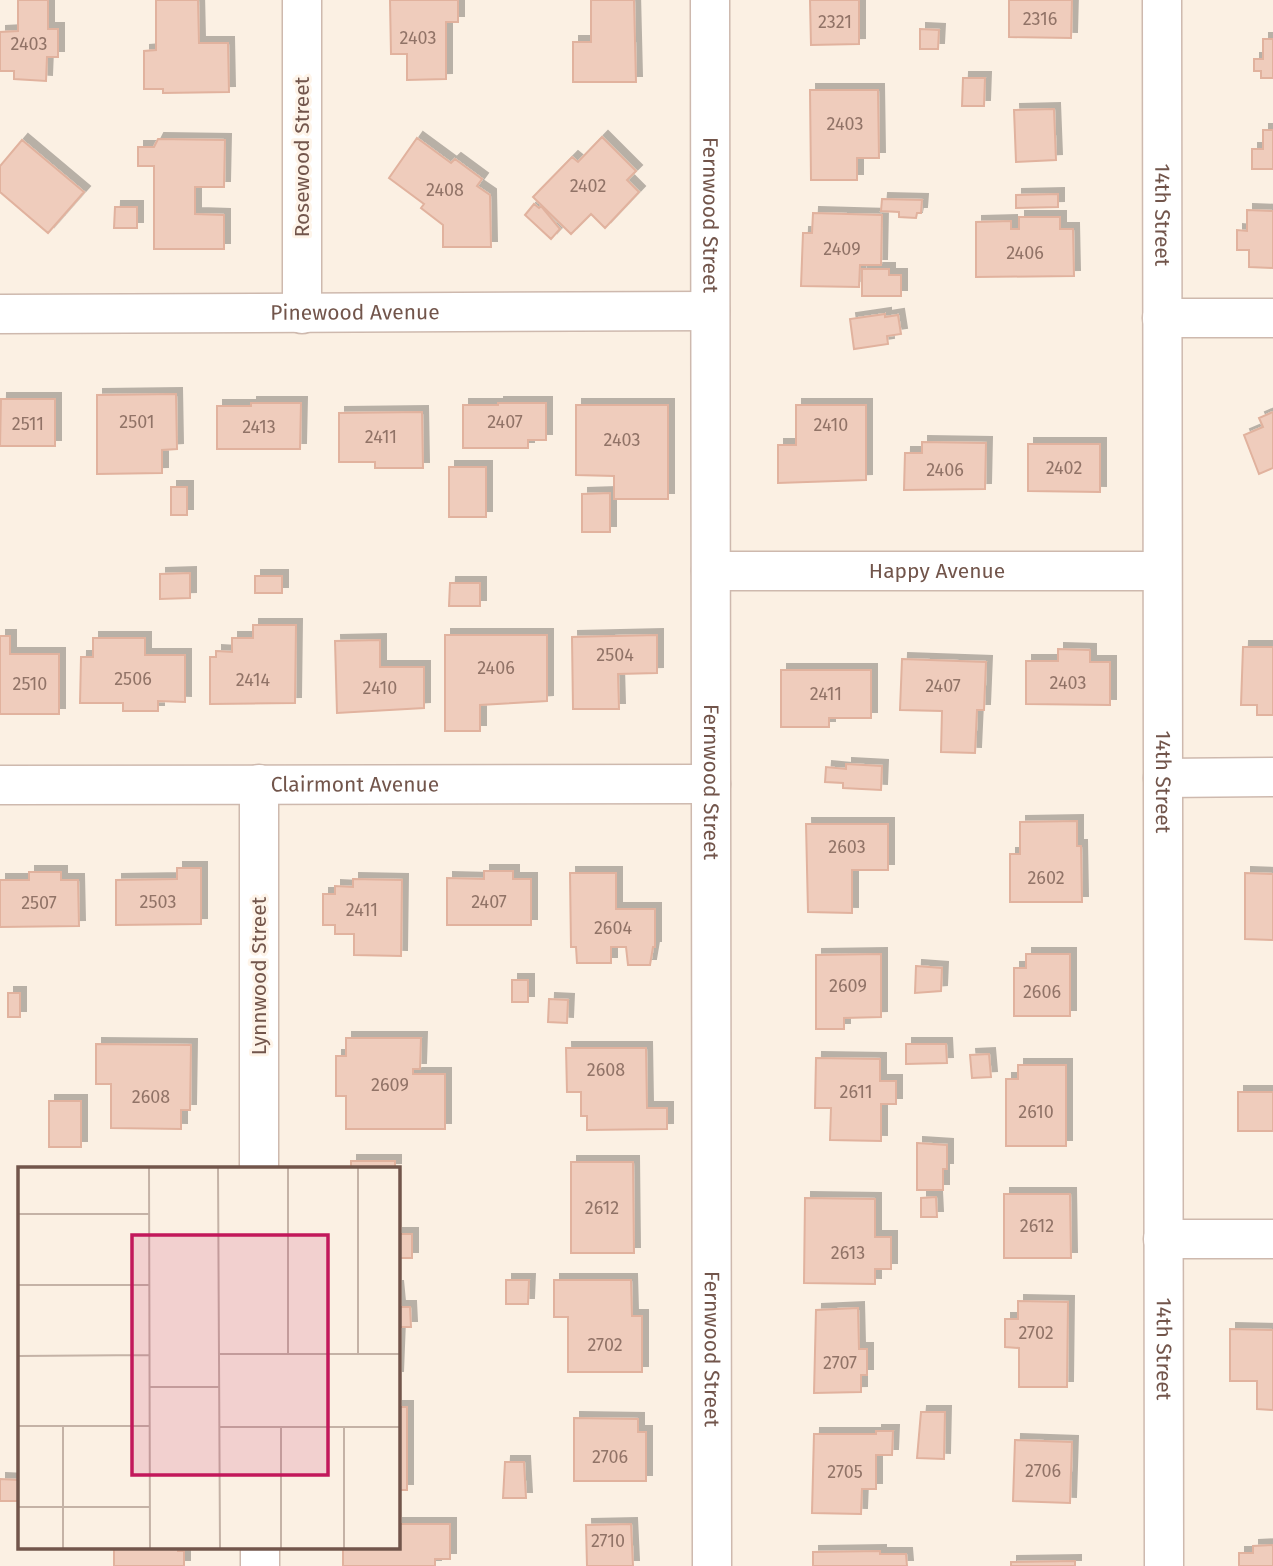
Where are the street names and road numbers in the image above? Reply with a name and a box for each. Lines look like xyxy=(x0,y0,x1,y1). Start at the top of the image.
street label: Rosewood Street xyxy=(289,76,315,237)
street label: Fernwood Street xyxy=(697,137,723,294)
street label: 14th Street xyxy=(1149,164,1175,267)
street label: Pinewood Avenue xyxy=(270,299,440,326)
street label: Happy Avenue xyxy=(869,558,1005,584)
street label: Fernwood Street xyxy=(698,704,724,861)
street label: 14th Street xyxy=(1150,731,1176,834)
street label: Clairmont Avenue xyxy=(271,771,439,798)
street label: Lynnwood Street xyxy=(246,896,272,1055)
street label: Fernwood Street xyxy=(699,1271,725,1428)
street label: 14th Street xyxy=(1151,1298,1177,1401)

